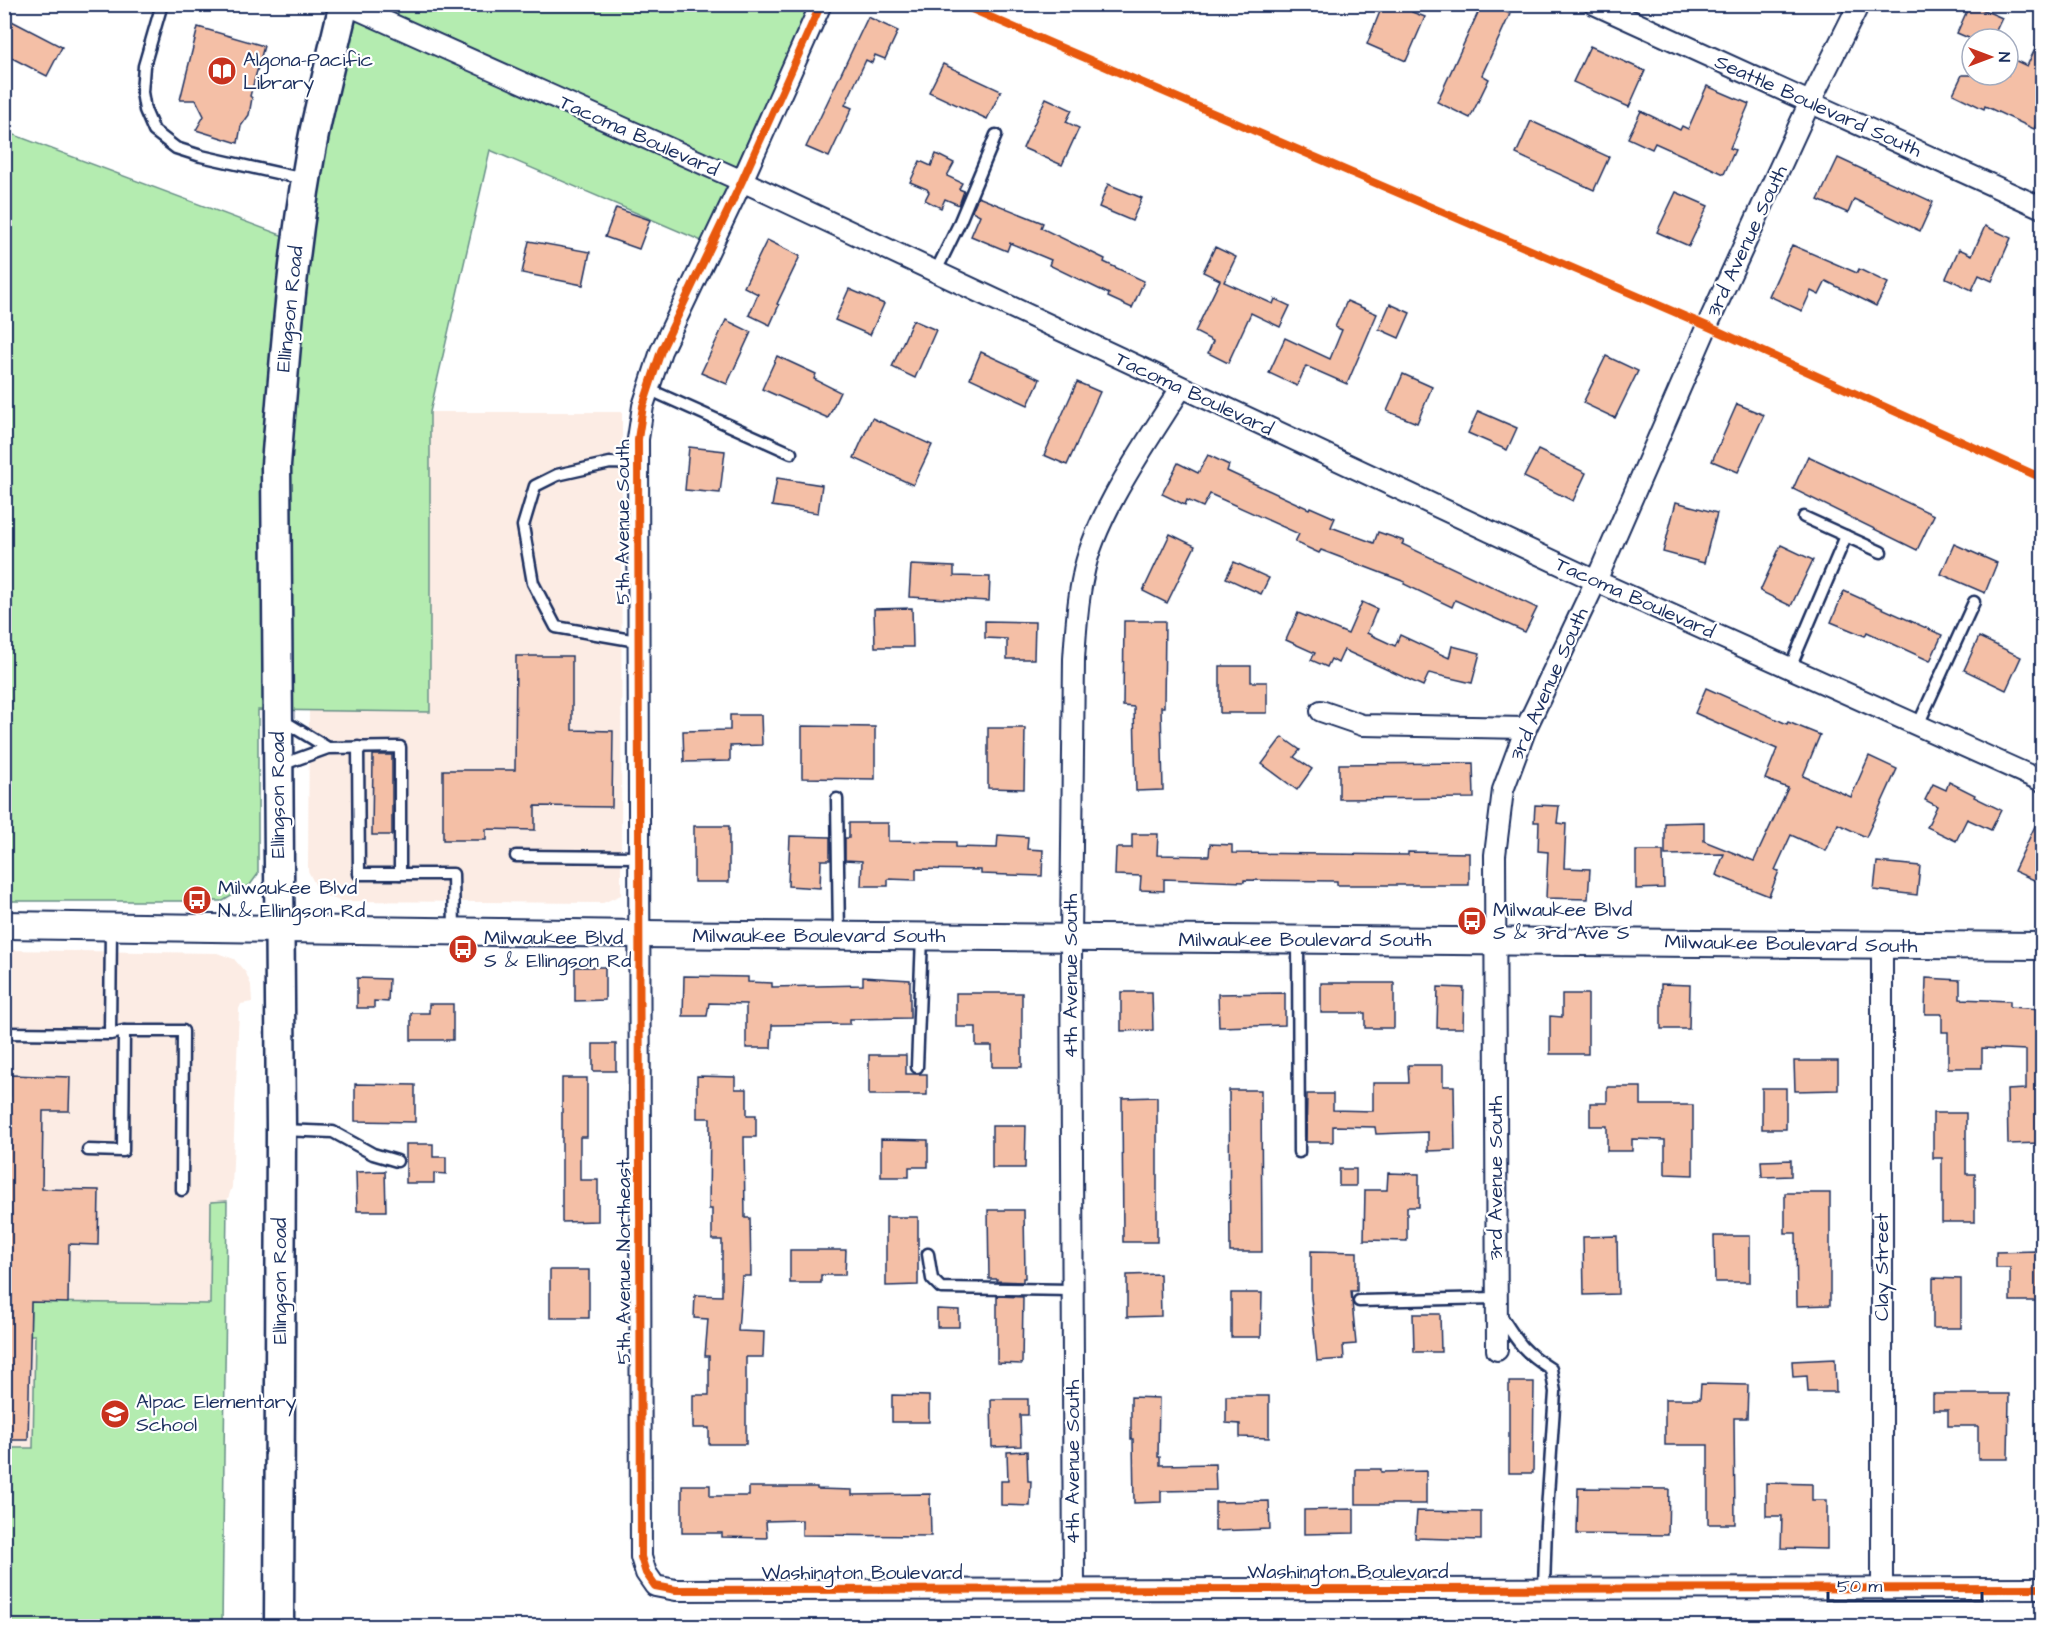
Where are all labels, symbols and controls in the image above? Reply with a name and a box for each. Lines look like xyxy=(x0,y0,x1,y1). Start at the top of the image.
north arrow xyxy=(1960,27,2020,87)
place label: Algona-Pacific Library xyxy=(243,46,373,98)
street label: Seattle Boulevard South xyxy=(1710,48,1926,164)
text: N xyxy=(1993,52,2015,62)
library icon: Algona-Pacific Library xyxy=(206,55,238,87)
street label: Tacoma Boulevard xyxy=(555,88,723,184)
street label: 3rd Avenue South xyxy=(1700,160,1795,322)
street label: Ellingson Road xyxy=(269,245,312,374)
street label: Tacoma Boulevard xyxy=(1110,345,1278,443)
street label: 5th Avenue South xyxy=(609,439,637,605)
street label: Tacoma Boulevard xyxy=(1551,550,1719,646)
street label: 3rd Avenue South xyxy=(1503,603,1595,765)
street label: Ellingson Road xyxy=(264,732,293,858)
place label: Milwaukee Blvd N & Ellingson Rd xyxy=(218,874,365,926)
bus stop icon: Milwaukee Blvd N & Ellingson Rd xyxy=(181,884,213,916)
street label: 4th Avenue South xyxy=(1057,893,1085,1058)
place label: Milwaukee Blvd S & 3rd Ave S xyxy=(1493,896,1632,947)
bus stop icon: Milwaukee Blvd S & 3rd Ave S xyxy=(1456,905,1488,937)
street label: Milwaukee Boulevard South xyxy=(693,922,946,950)
place label: Milwaukee Blvd S & Ellingson Rd xyxy=(484,924,632,976)
street label: Milwaukee Boulevard South xyxy=(1179,926,1432,954)
street label: Milwaukee Boulevard South xyxy=(1664,928,1918,960)
bus stop icon: Milwaukee Blvd S & Ellingson Rd xyxy=(447,933,479,965)
street label: 3rd Avenue South xyxy=(1482,1096,1510,1260)
street label: 5th Avenue Northeast xyxy=(610,1159,638,1365)
street label: Clay Street xyxy=(1868,1213,1897,1321)
street label: Ellingson Road xyxy=(266,1218,295,1344)
street label: 4th Avenue South xyxy=(1059,1379,1087,1544)
place label: Alpac Elementary School xyxy=(136,1388,296,1439)
school or university icon: Alpac Elementary School xyxy=(99,1398,131,1430)
street label: Washington Boulevard xyxy=(1247,1558,1449,1587)
street label: Washington Boulevard xyxy=(761,1559,963,1588)
scale bar xyxy=(1828,1565,1982,1603)
text: 50 m xyxy=(1837,1574,1882,1599)

